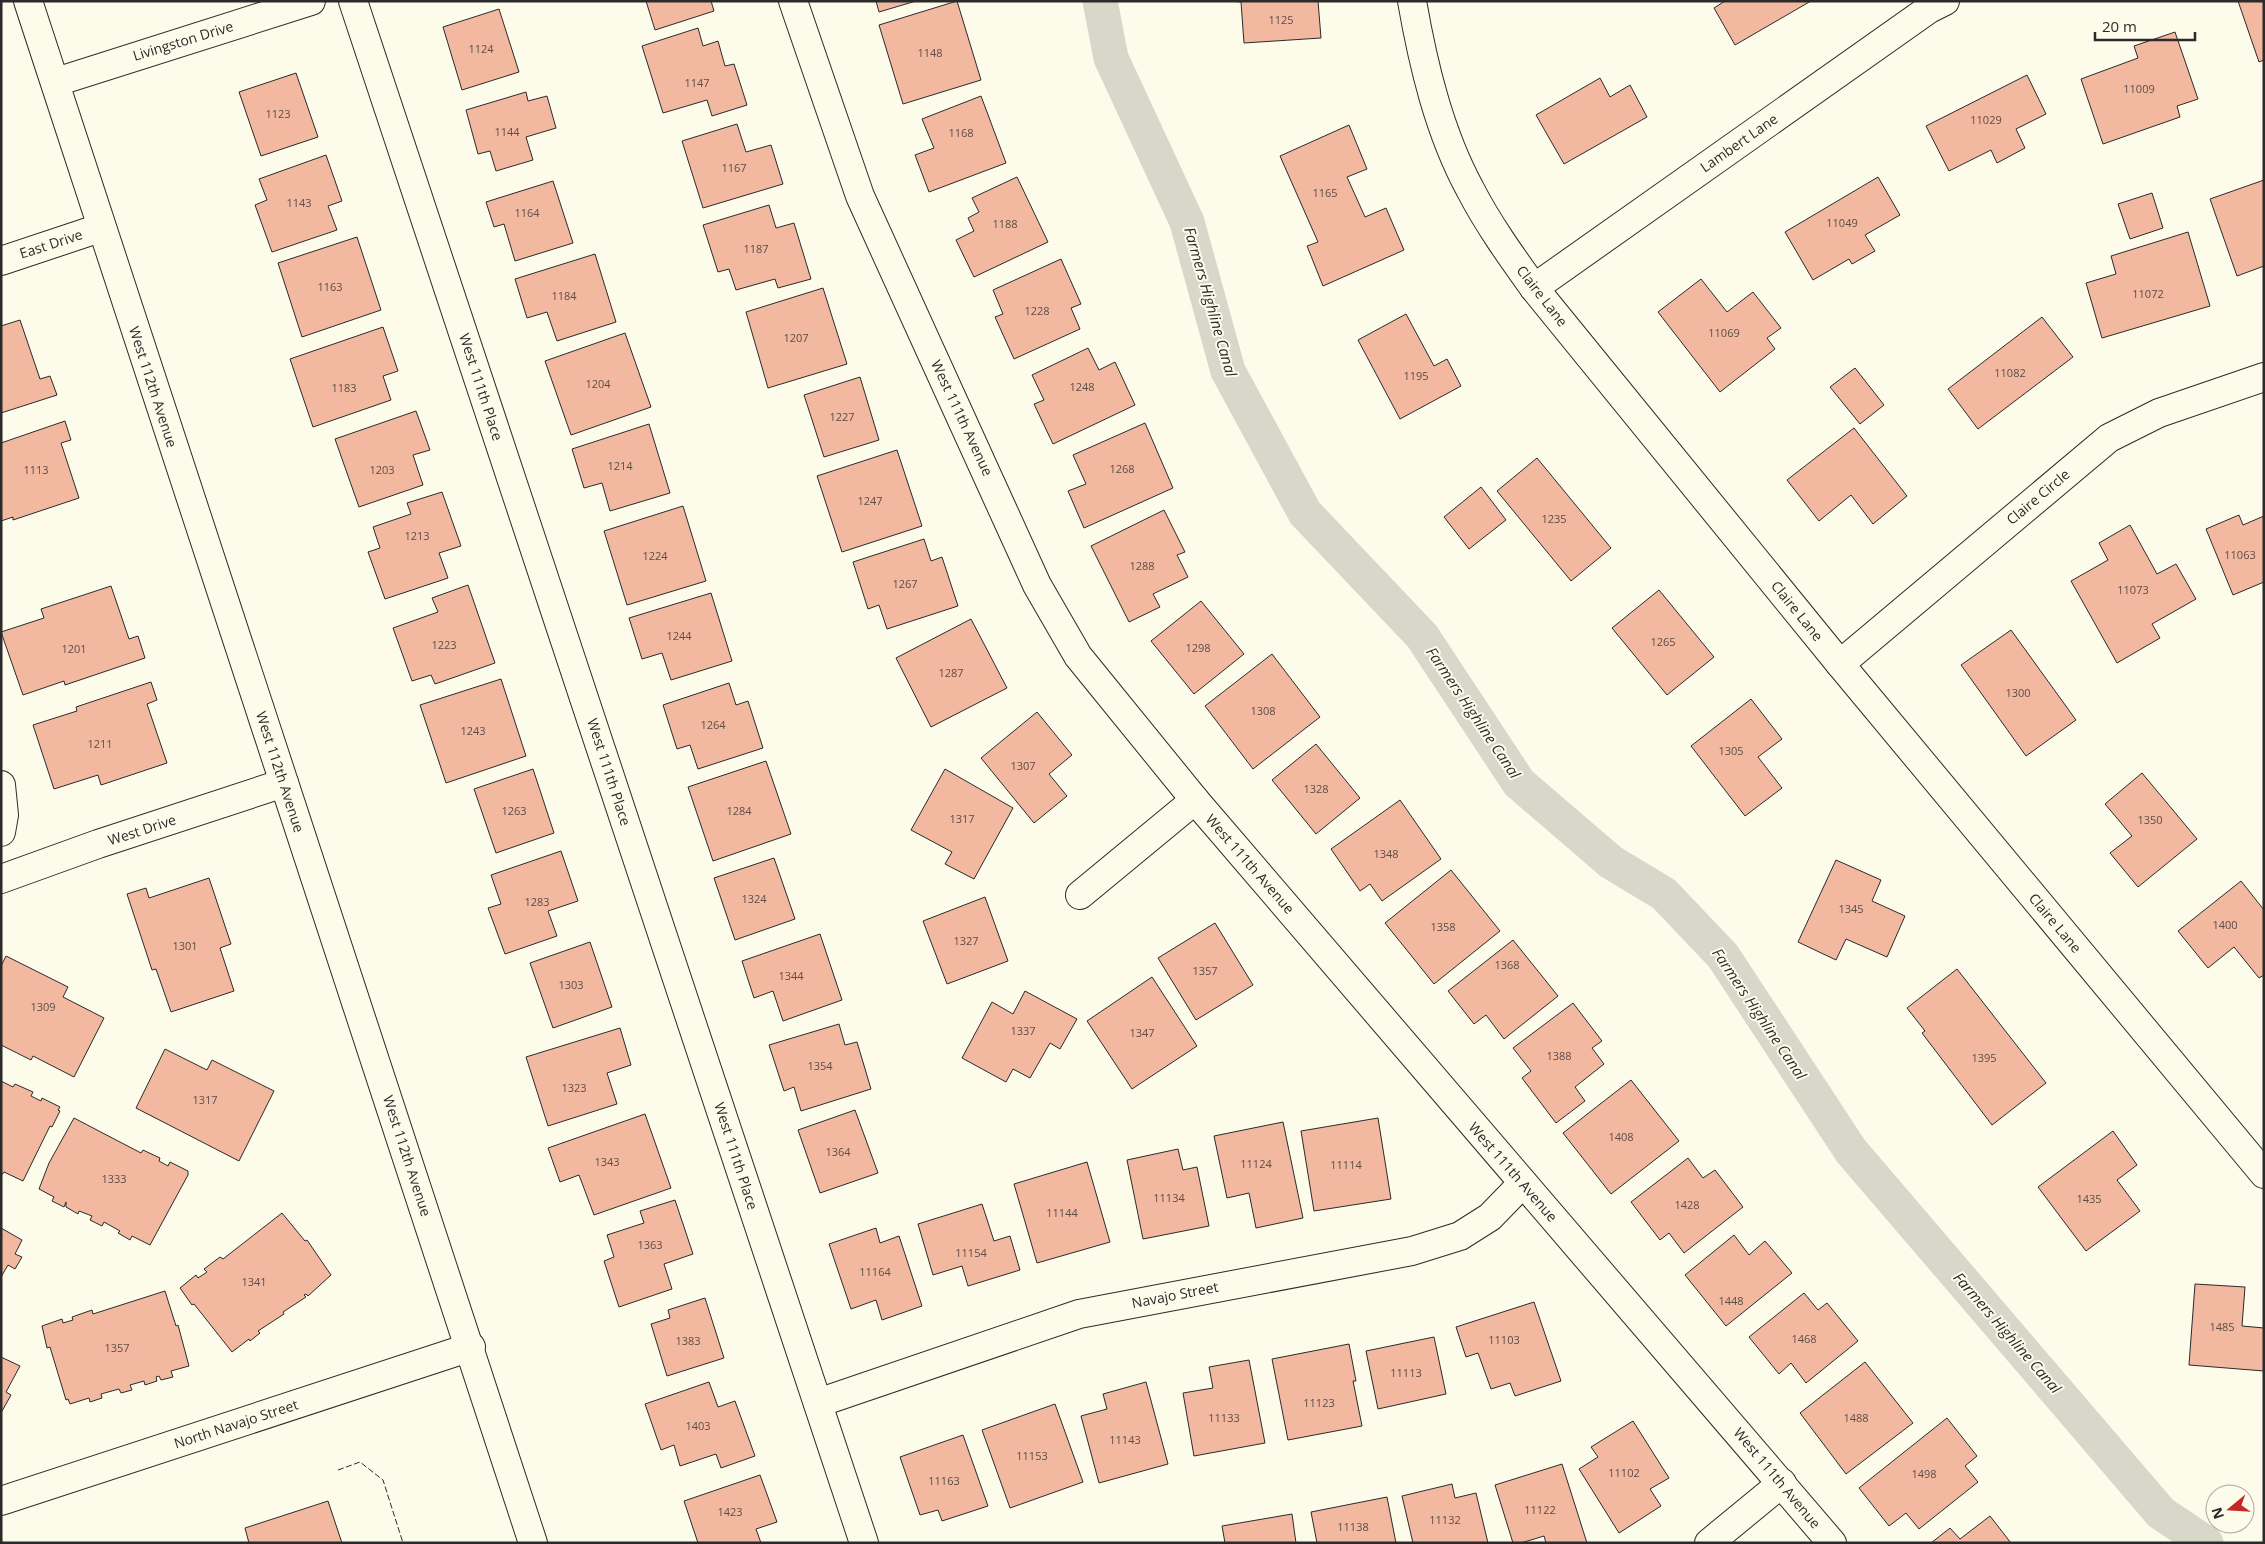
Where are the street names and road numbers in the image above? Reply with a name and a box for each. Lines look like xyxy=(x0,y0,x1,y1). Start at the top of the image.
street label: Livingston Drive xyxy=(130,16,236,65)
street label: Lambert Lane xyxy=(1696,109,1781,176)
street label: East Drive xyxy=(17,224,85,263)
street label: Claire Lane xyxy=(1513,261,1572,330)
street label: West 112th Avenue xyxy=(125,324,182,450)
street label: West 111th Place xyxy=(455,331,508,443)
street label: West 111th Avenue xyxy=(927,357,998,479)
street label: Claire Circle xyxy=(2002,464,2073,529)
street label: Claire Lane xyxy=(1767,577,1828,645)
street label: West 112th Avenue xyxy=(252,709,309,835)
street label: West 111th Place xyxy=(583,716,636,828)
street label: West Drive xyxy=(105,810,178,849)
street label: West 111th Avenue xyxy=(1202,810,1299,918)
street label: Claire Lane xyxy=(2025,889,2086,957)
street label: West 112th Avenue xyxy=(379,1093,436,1219)
street label: West 111th Place xyxy=(710,1100,763,1212)
street label: West 111th Avenue xyxy=(1465,1118,1562,1226)
street label: Navajo Street xyxy=(1130,1277,1220,1312)
street label: North Navajo Street xyxy=(171,1394,300,1453)
street label: West 111th Avenue xyxy=(1730,1423,1825,1532)

